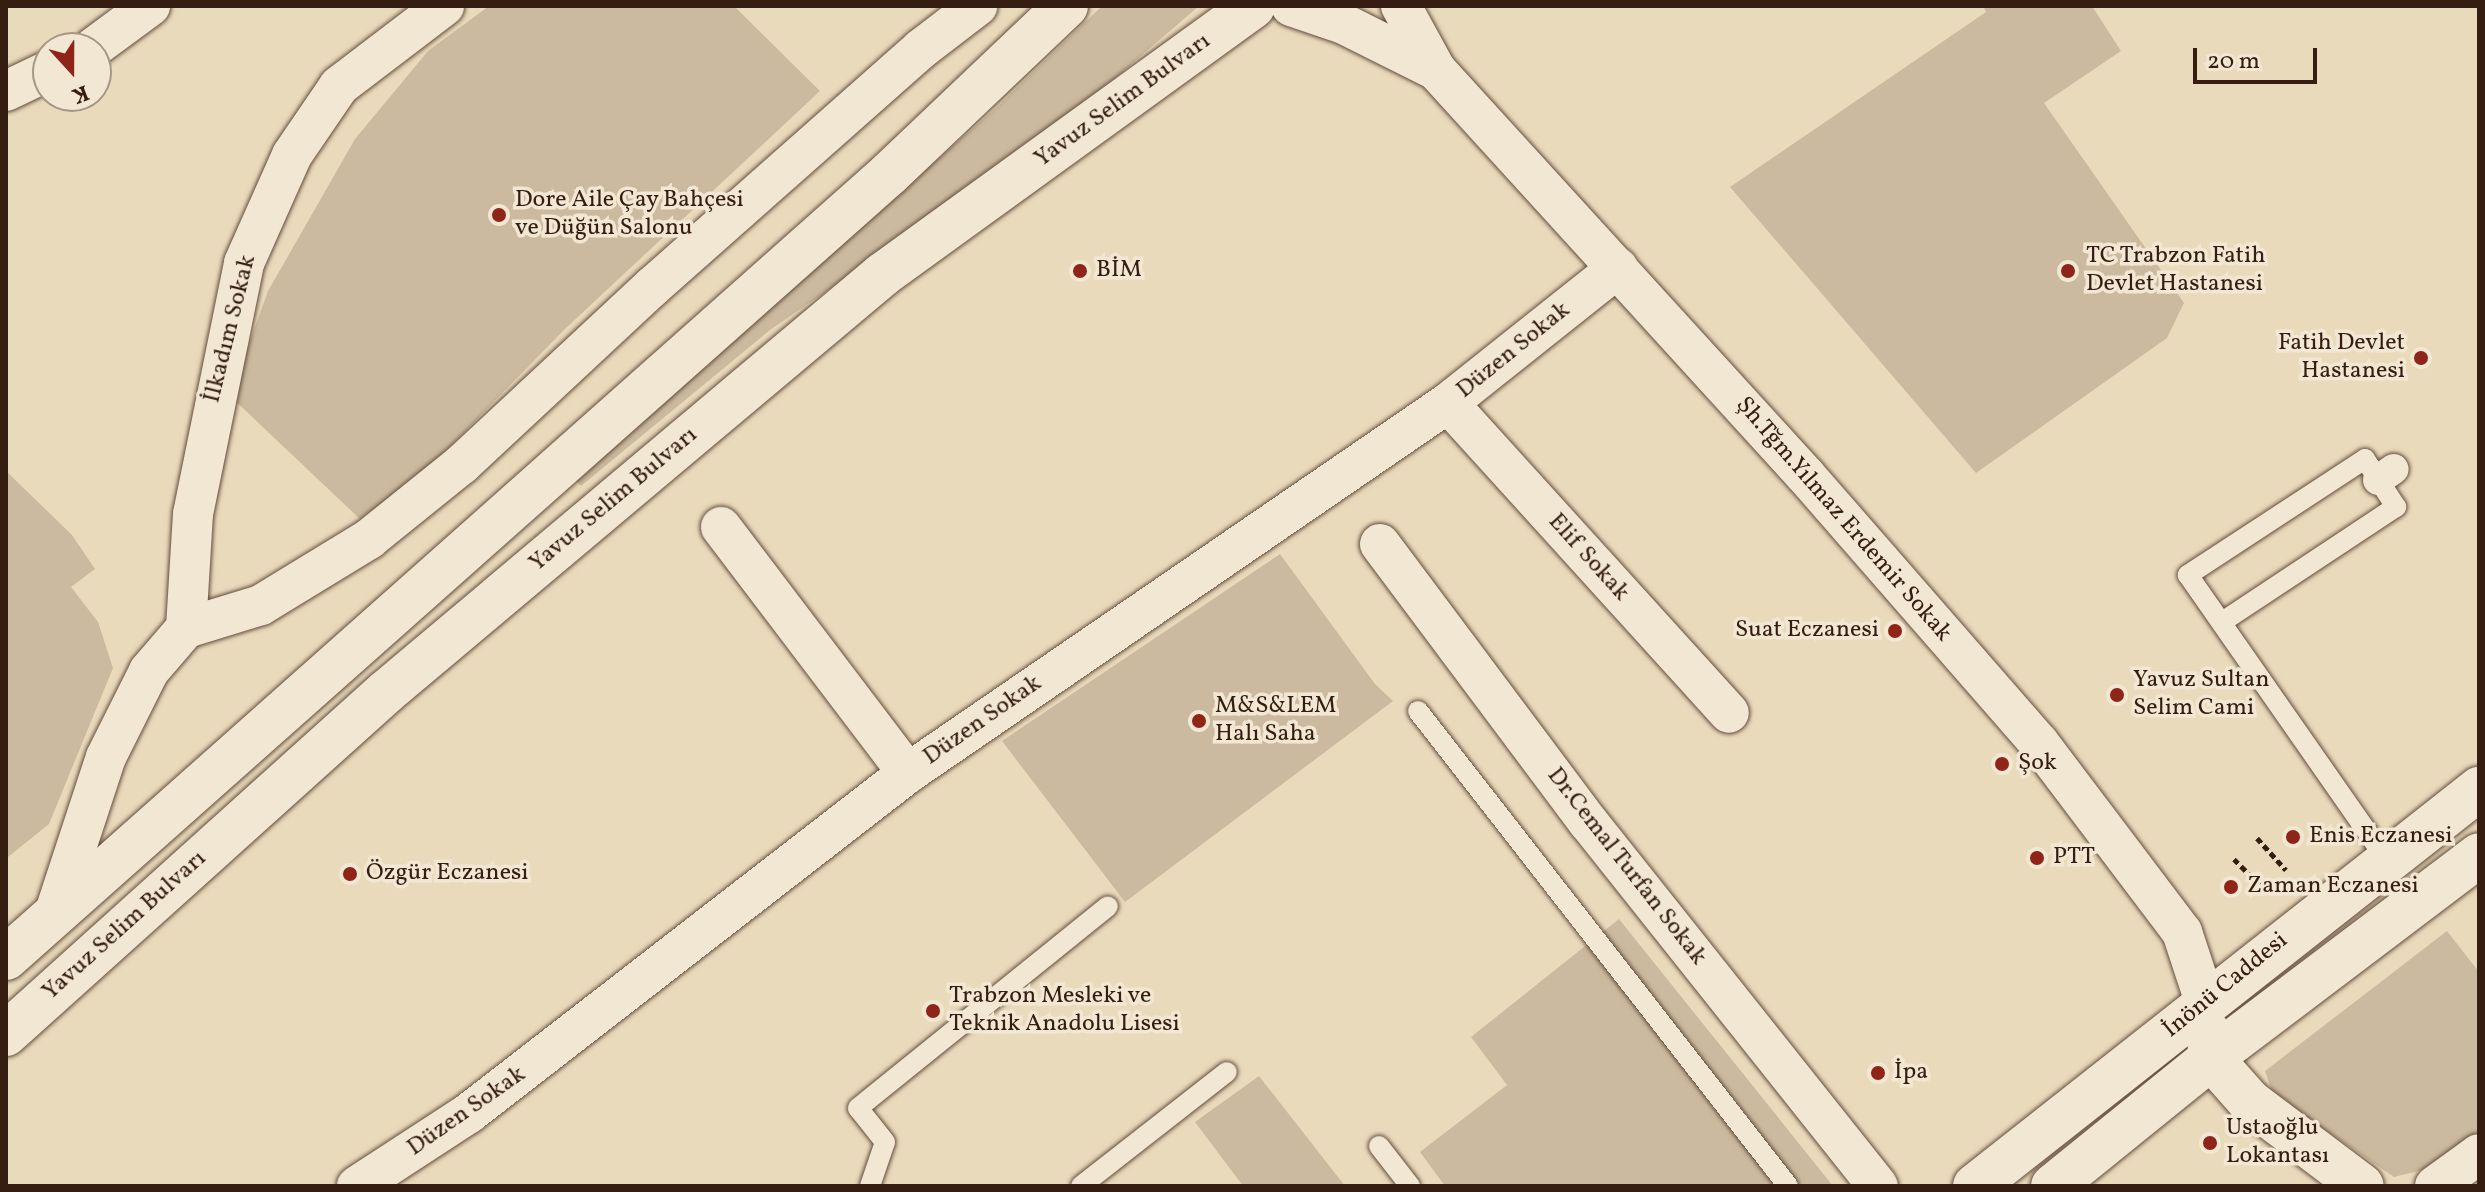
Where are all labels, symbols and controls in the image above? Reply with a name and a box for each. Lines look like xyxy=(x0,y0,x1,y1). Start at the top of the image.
street label: Yavuz Selim Bulvarı xyxy=(1029,27,1217,175)
north arrow xyxy=(32,32,112,112)
scale bar xyxy=(2197,32,2321,82)
text: 20 m xyxy=(2207,45,2260,79)
text: K xyxy=(67,76,93,110)
place label: Dore Aile Çay Bahçesi ve Düğün Salonu xyxy=(515,187,744,243)
marker: Dore Aile Çay Bahçesi ve Düğün Salonu xyxy=(490,206,508,224)
place label: TC Trabzon Fatih Devlet Hastanesi xyxy=(2086,243,2266,299)
street label: İlkadım Sokak xyxy=(199,252,263,406)
place label: BİM xyxy=(1096,257,1142,285)
marker: TC Trabzon Fatih Devlet Hastanesi xyxy=(2057,260,2079,282)
marker: BİM xyxy=(1071,262,1089,280)
street label: Düzen Sokak xyxy=(1452,297,1576,405)
place label: Fatih Devlet Hastanesi xyxy=(2278,330,2405,386)
marker: Fatih Devlet Hastanesi xyxy=(2412,349,2430,367)
street label: Şh.Tğm.Yılmaz Erdemir Sokak xyxy=(1729,392,1957,648)
street label: Yavuz Selim Bulvarı xyxy=(524,421,704,579)
street label: Elif Sokak xyxy=(1542,509,1634,607)
place label: Suat Eczanesi xyxy=(1735,617,1879,645)
marker: Suat Eczanesi xyxy=(1886,622,1904,640)
place label: Yavuz Sultan Selim Cami xyxy=(2133,667,2269,723)
street label: Düzen Sokak xyxy=(918,670,1048,772)
marker: Yavuz Sultan Selim Cami xyxy=(2108,686,2126,704)
place label: M&S&LEM Halı Saha xyxy=(1215,693,1336,749)
marker: M&S&LEM Halı Saha xyxy=(1190,712,1208,730)
place label: Şok xyxy=(2018,750,2057,778)
marker: Şok xyxy=(1993,755,2011,773)
street label: Dr.Cemal Turfan Sokak xyxy=(1540,762,1712,972)
place label: Enis Eczanesi xyxy=(2309,823,2452,851)
marker: Enis Eczanesi xyxy=(2284,828,2302,846)
place label: PTT xyxy=(2053,844,2095,872)
street label: Yavuz Selim Bulvarı xyxy=(37,845,213,1007)
marker: PTT xyxy=(2028,849,2046,867)
place label: Özgür Eczanesi xyxy=(366,860,529,888)
marker: Özgür Eczanesi xyxy=(341,865,359,883)
place label: Zaman Eczanesi xyxy=(2247,873,2419,901)
marker: Zaman Eczanesi xyxy=(2222,878,2240,896)
street label: İnönü Caddesi xyxy=(2158,927,2294,1045)
place label: Trabzon Mesleki ve Teknik Anadolu Lisesi xyxy=(949,983,1180,1039)
marker: Trabzon Mesleki ve Teknik Anadolu Lisesi xyxy=(924,1002,942,1020)
place label: İpa xyxy=(1894,1059,1928,1087)
street label: Düzen Sokak xyxy=(402,1061,532,1163)
marker: İpa xyxy=(1869,1064,1887,1082)
place label: Ustaoğlu Lokantası xyxy=(2226,1115,2329,1171)
marker: Ustaoğlu Lokantası xyxy=(2201,1134,2219,1152)

